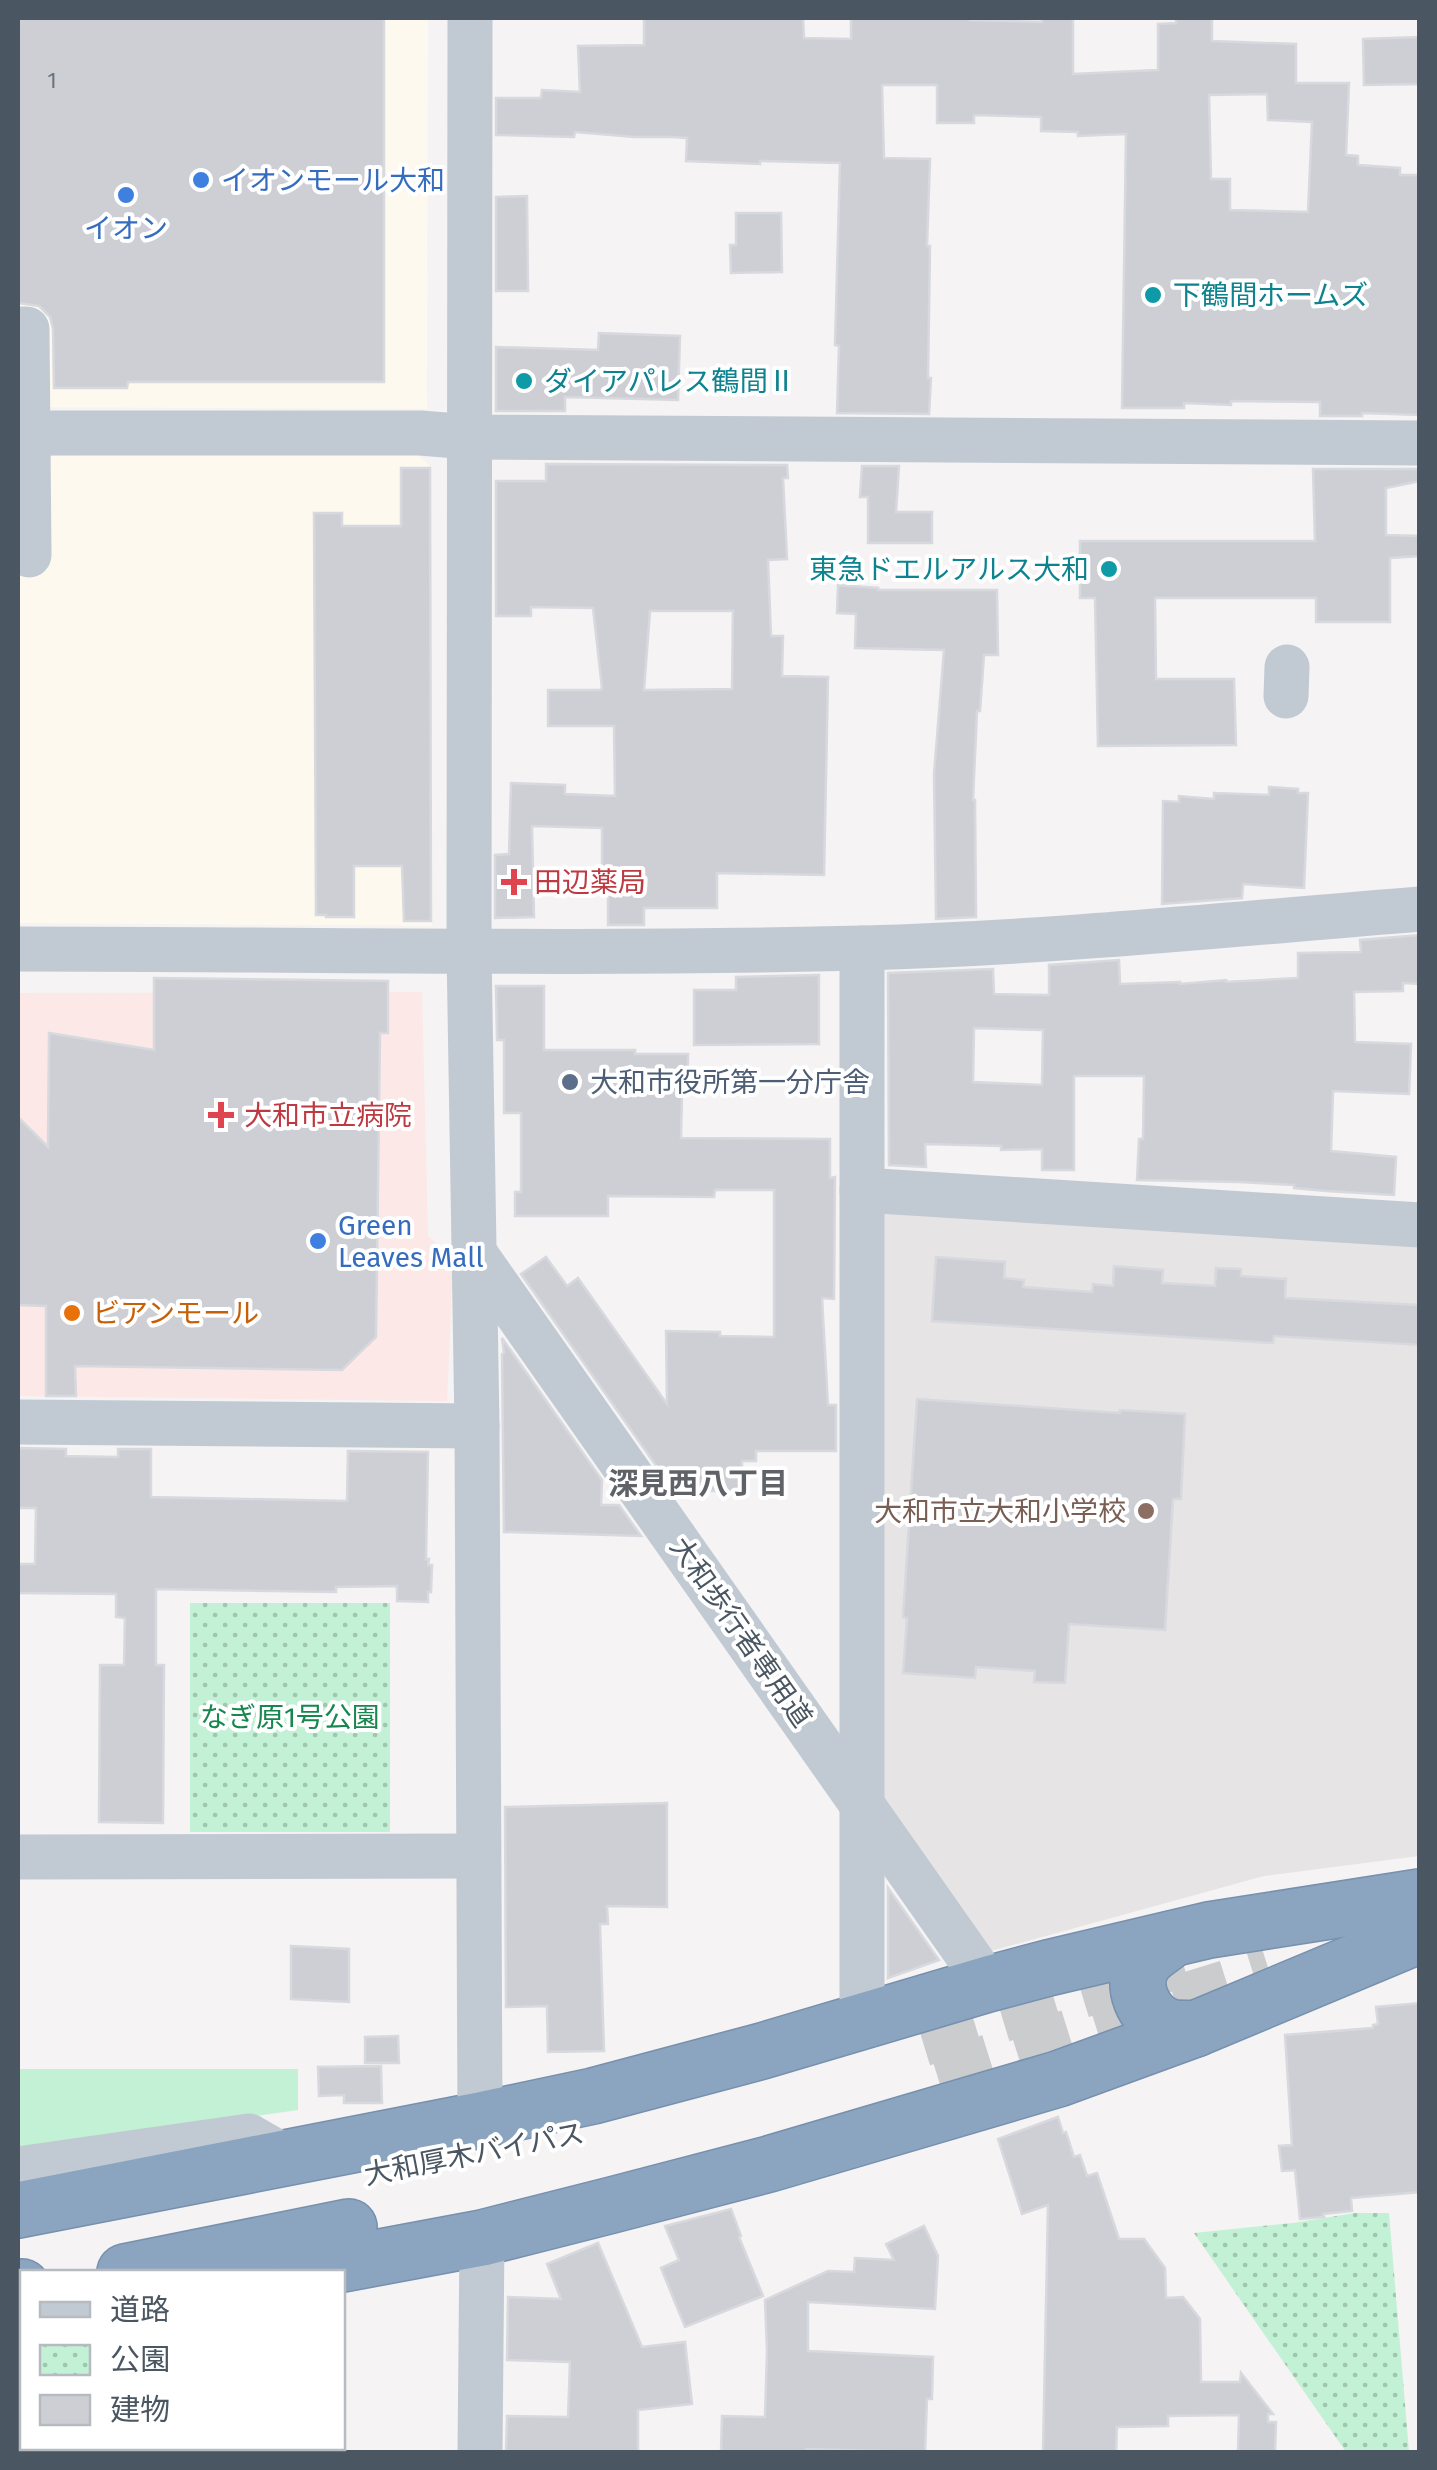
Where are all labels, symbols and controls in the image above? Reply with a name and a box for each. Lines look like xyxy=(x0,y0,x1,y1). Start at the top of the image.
house number: 1 xyxy=(47,67,57,94)
place label: イオンモール大和 xyxy=(221,164,445,197)
marker: イオンモール大和 xyxy=(190,169,212,191)
marker: イオン xyxy=(115,184,137,206)
place label: イオン xyxy=(84,212,168,245)
place label: 下鶴間ホームズ xyxy=(1173,279,1368,312)
marker: 下鶴間ホームズ xyxy=(1142,284,1164,306)
place label: ダイアパレス鶴間Ⅱ xyxy=(544,365,795,398)
marker: ダイアパレス鶴間Ⅱ xyxy=(513,370,535,392)
place label: 東急ドエルアルス大和 xyxy=(809,553,1089,586)
marker: 東急ドエルアルス大和 xyxy=(1098,558,1120,580)
place label: 田辺薬局 xyxy=(534,866,646,899)
marker: 田辺薬局 xyxy=(503,871,525,893)
place label: 大和市役所第一分庁舎 xyxy=(590,1066,870,1099)
marker: 大和市役所第一分庁舎 xyxy=(559,1071,581,1093)
place label: 大和市立病院 xyxy=(244,1099,412,1132)
marker: 大和市立病院 xyxy=(208,1102,234,1128)
place label: Green Leaves Mall xyxy=(338,1209,484,1274)
marker: Green Leaves Mall xyxy=(307,1230,329,1252)
place label: ビアンモール xyxy=(92,1297,259,1330)
marker: ビアンモール xyxy=(61,1302,83,1324)
district label: 深見西八丁目 xyxy=(608,1466,788,1502)
place label: 大和市立大和小学校 xyxy=(874,1495,1126,1528)
marker: 大和市立大和小学校 xyxy=(1135,1500,1157,1522)
street label: 大和歩行者専用道 xyxy=(663,1531,819,1733)
park label: なぎ原1号公園 xyxy=(200,1701,380,1734)
street label: 大和厚木バイパス xyxy=(361,2116,587,2192)
legend xyxy=(20,2270,345,2450)
text: 道路 xyxy=(110,2292,170,2328)
text: 公園 xyxy=(110,2342,170,2378)
text: 建物 xyxy=(110,2392,170,2428)

